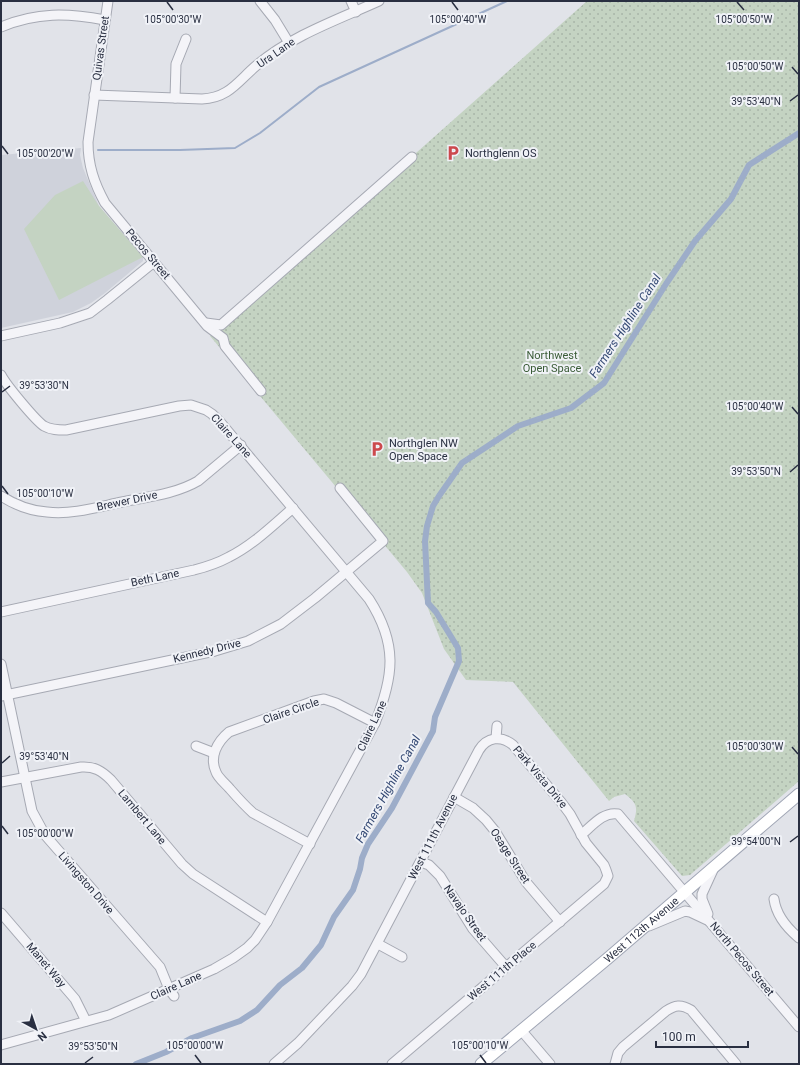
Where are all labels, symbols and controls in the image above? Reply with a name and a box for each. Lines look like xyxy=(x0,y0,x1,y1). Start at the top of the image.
text: 105°00'30"W xyxy=(145,14,202,25)
text: 105°00'40"W xyxy=(430,14,487,25)
text: 105°00'50"W xyxy=(716,14,773,25)
street label: Quivas Street xyxy=(90,15,112,81)
street label: Ura Lane xyxy=(255,35,298,71)
text: 105°00'50"W xyxy=(727,61,784,72)
text: 39°53'40"N xyxy=(731,96,781,107)
parking icon: Northglenn OS xyxy=(444,144,462,162)
place label: Northglenn OS xyxy=(465,147,537,160)
text: 105°00'20"W xyxy=(17,148,74,159)
street label: Pecos Street xyxy=(123,226,173,282)
water label: Farmers Highline Canal xyxy=(586,271,664,380)
park label: Northwest Open Space xyxy=(523,349,581,375)
text: 39°53'30"N xyxy=(19,380,69,391)
text: 105°00'40"W xyxy=(727,401,784,412)
street label: Claire Lane xyxy=(208,411,254,461)
place label: Northglen NW Open Space xyxy=(389,437,458,463)
parking icon: Northglen NW Open Space xyxy=(368,440,386,458)
text: 39°53'50"N xyxy=(731,466,781,477)
text: 105°00'10"W xyxy=(17,488,74,499)
street label: Brewer Drive xyxy=(96,488,159,514)
street label: Beth Lane xyxy=(130,567,180,589)
street label: Kennedy Drive xyxy=(172,636,242,666)
street label: Claire Circle xyxy=(261,695,321,727)
street label: Claire Lane xyxy=(355,698,389,753)
water label: Farmers Highline Canal xyxy=(353,733,423,845)
text: 105°00'30"W xyxy=(727,741,784,752)
street label: Park Vista Drive xyxy=(510,743,570,811)
text: 39°53'40"N xyxy=(19,751,69,762)
street label: Lambert Lane xyxy=(115,787,169,847)
street label: West 111th Avenue xyxy=(406,792,460,882)
street label: Osage Street xyxy=(487,826,533,886)
text: 105°00'00"W xyxy=(17,828,74,839)
text: 39°54'00"N xyxy=(731,836,781,847)
street label: Livingston Drive xyxy=(56,849,117,917)
street label: Navajo Street xyxy=(441,882,489,944)
street label: West 112th Avenue xyxy=(601,894,681,965)
street label: North Pecos Street xyxy=(707,919,777,999)
street label: West 111th Place xyxy=(465,938,539,1003)
street label: Manet Way xyxy=(23,940,69,991)
street label: Claire Lane xyxy=(148,969,204,1003)
north arrow xyxy=(16,1009,56,1049)
scale bar xyxy=(656,1023,748,1049)
text: N xyxy=(35,1029,49,1044)
text: 100 m xyxy=(662,1030,696,1044)
text: 105°00'00"W xyxy=(167,1040,224,1051)
text: 105°00'10"W xyxy=(452,1040,509,1051)
text: 39°53'50"N xyxy=(68,1041,118,1052)

